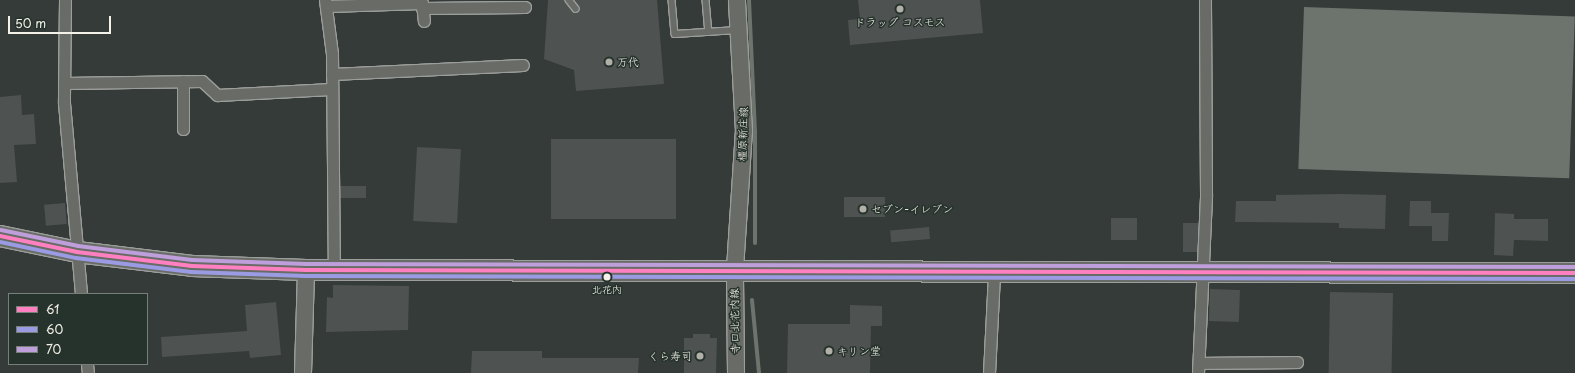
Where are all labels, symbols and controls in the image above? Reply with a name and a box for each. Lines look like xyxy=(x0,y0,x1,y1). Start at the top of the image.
marker: ドラッグ コスモス xyxy=(895,4,905,14)
scale bar xyxy=(10,8,113,34)
text: 50 m xyxy=(15,14,46,32)
place label: ドラッグ コスモス xyxy=(854,15,946,29)
place label: 万代 xyxy=(617,55,639,69)
marker: 万代 xyxy=(604,57,614,67)
street label: 橿原新庄線 xyxy=(735,106,751,162)
place label: セブン-イレブン xyxy=(871,202,953,216)
marker: セブン-イレブン xyxy=(858,204,868,214)
marker: 北花内 xyxy=(602,272,612,282)
place label: 北花内 xyxy=(592,283,622,295)
street label: 寺口北花内線 xyxy=(728,288,742,354)
legend xyxy=(8,293,148,365)
text: 61 xyxy=(46,300,59,318)
text: 60 xyxy=(46,320,63,338)
text: 70 xyxy=(46,340,61,358)
place label: キリン堂 xyxy=(837,344,881,358)
marker: キリン堂 xyxy=(824,346,834,356)
place label: くら寿司 xyxy=(648,349,692,363)
marker: くら寿司 xyxy=(695,351,705,361)

